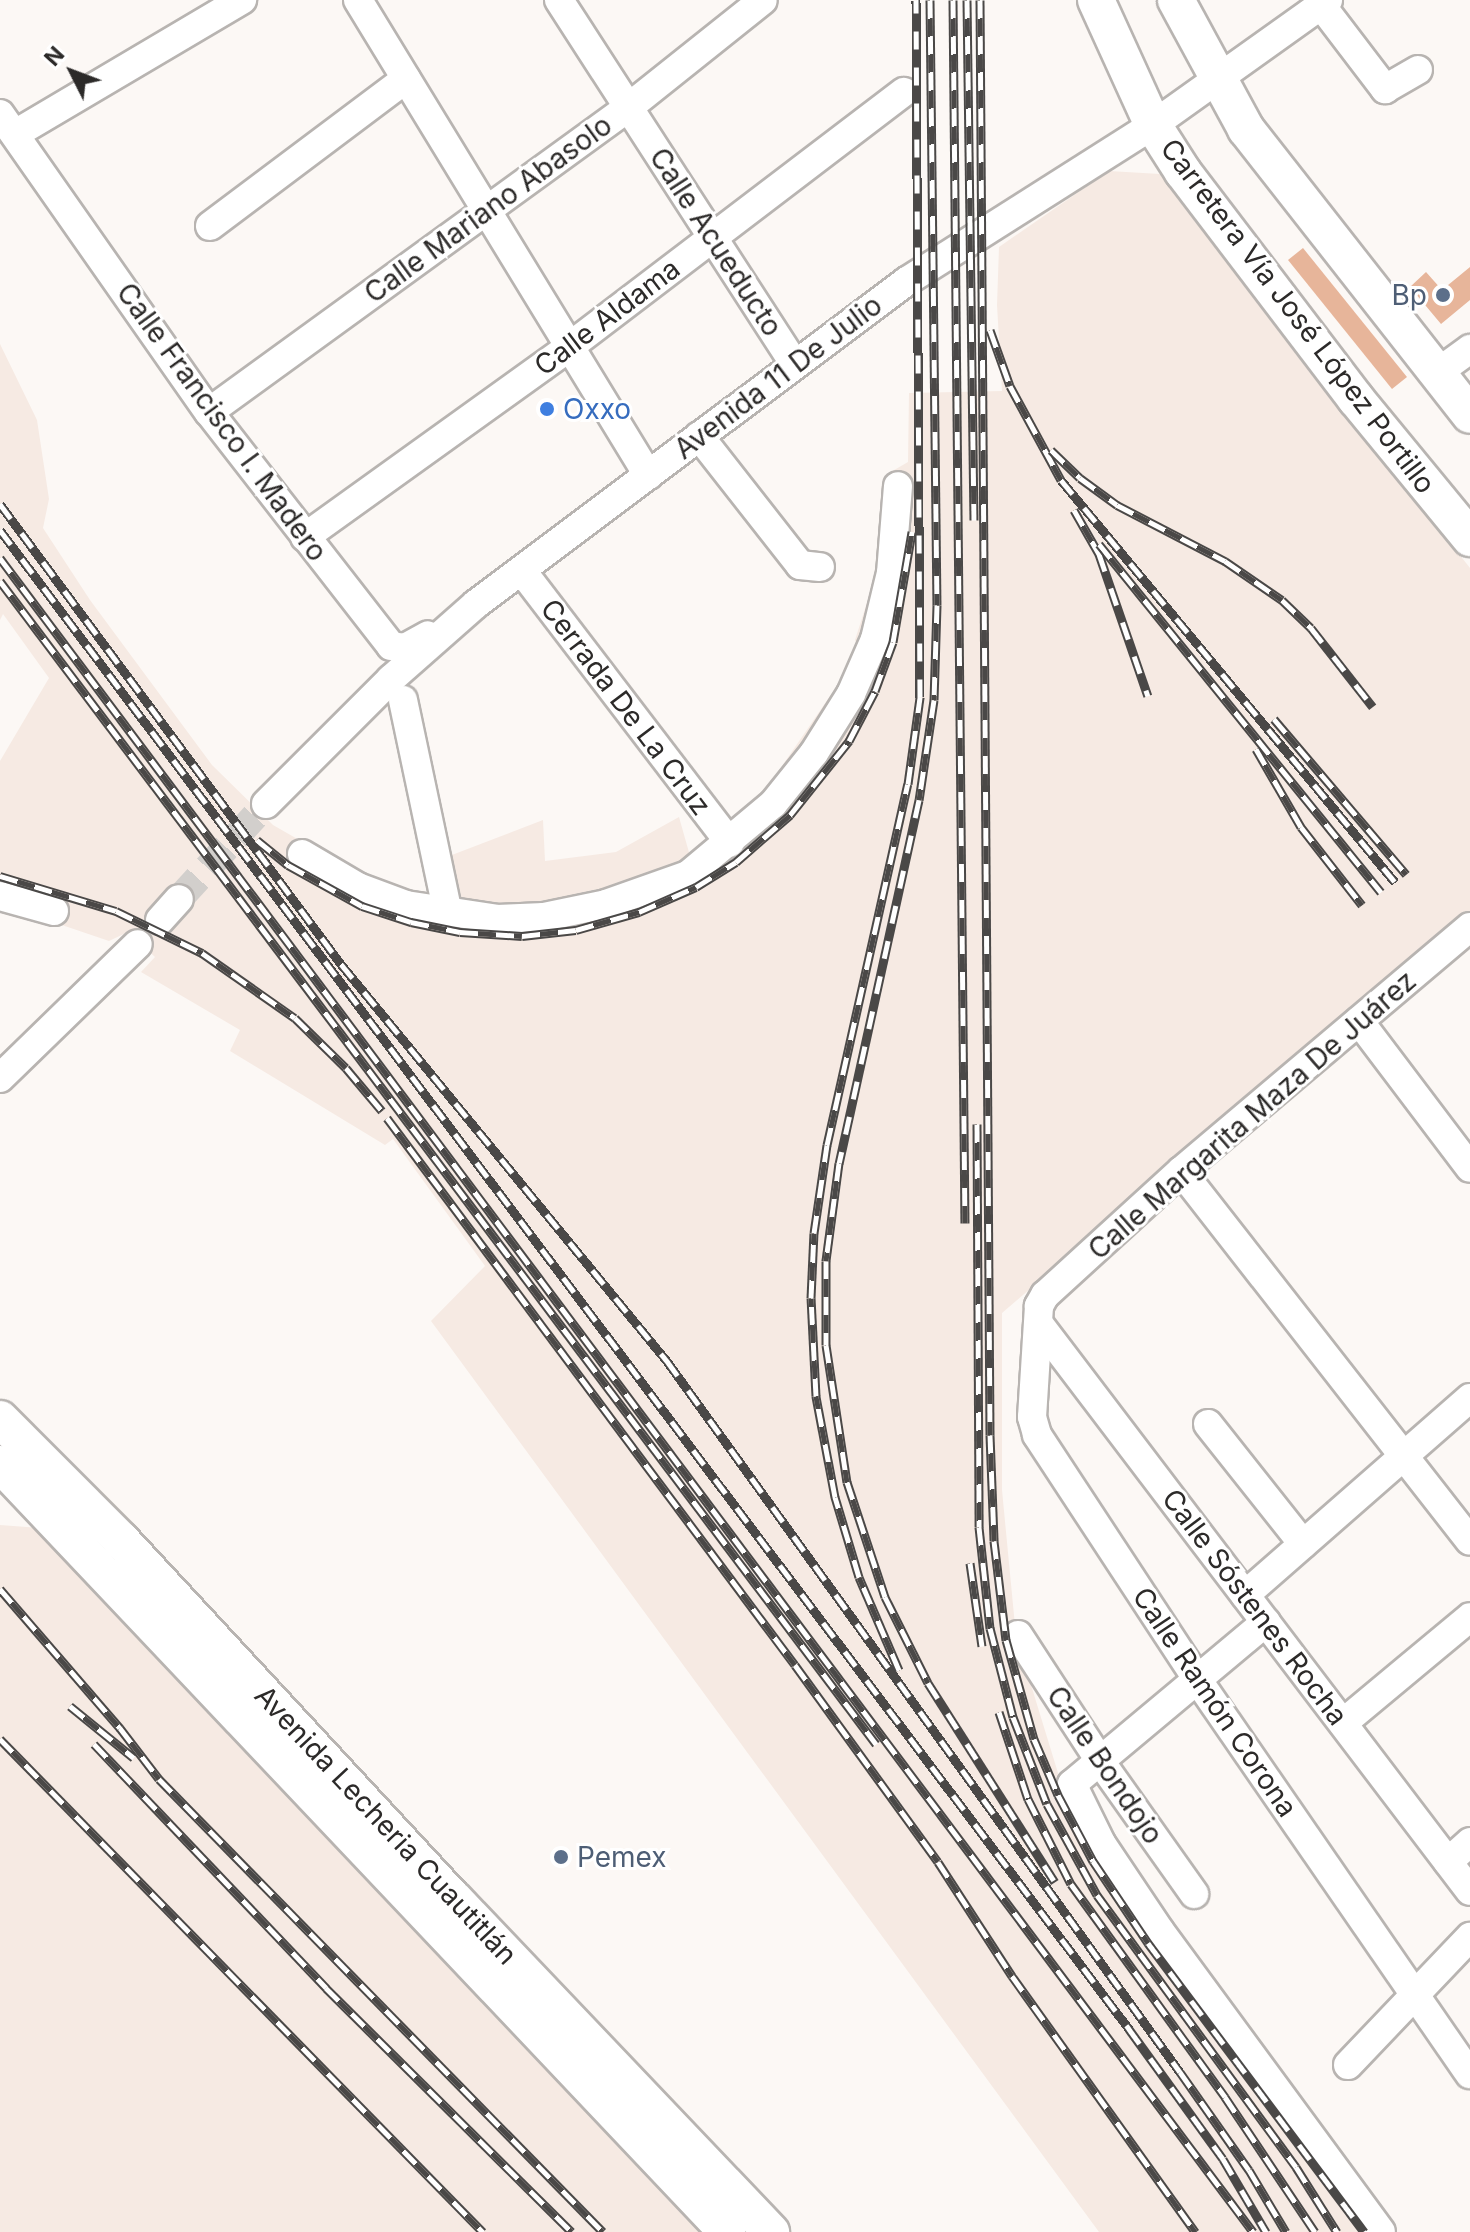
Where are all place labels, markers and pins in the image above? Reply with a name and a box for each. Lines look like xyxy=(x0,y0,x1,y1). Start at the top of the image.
place label: Bp xyxy=(1392,278,1427,312)
marker: Bp xyxy=(1434,286,1452,304)
place label: Oxxo xyxy=(563,392,631,426)
marker: Oxxo xyxy=(538,400,556,418)
place label: Pemex xyxy=(577,1840,667,1874)
marker: Pemex xyxy=(552,1848,570,1866)

